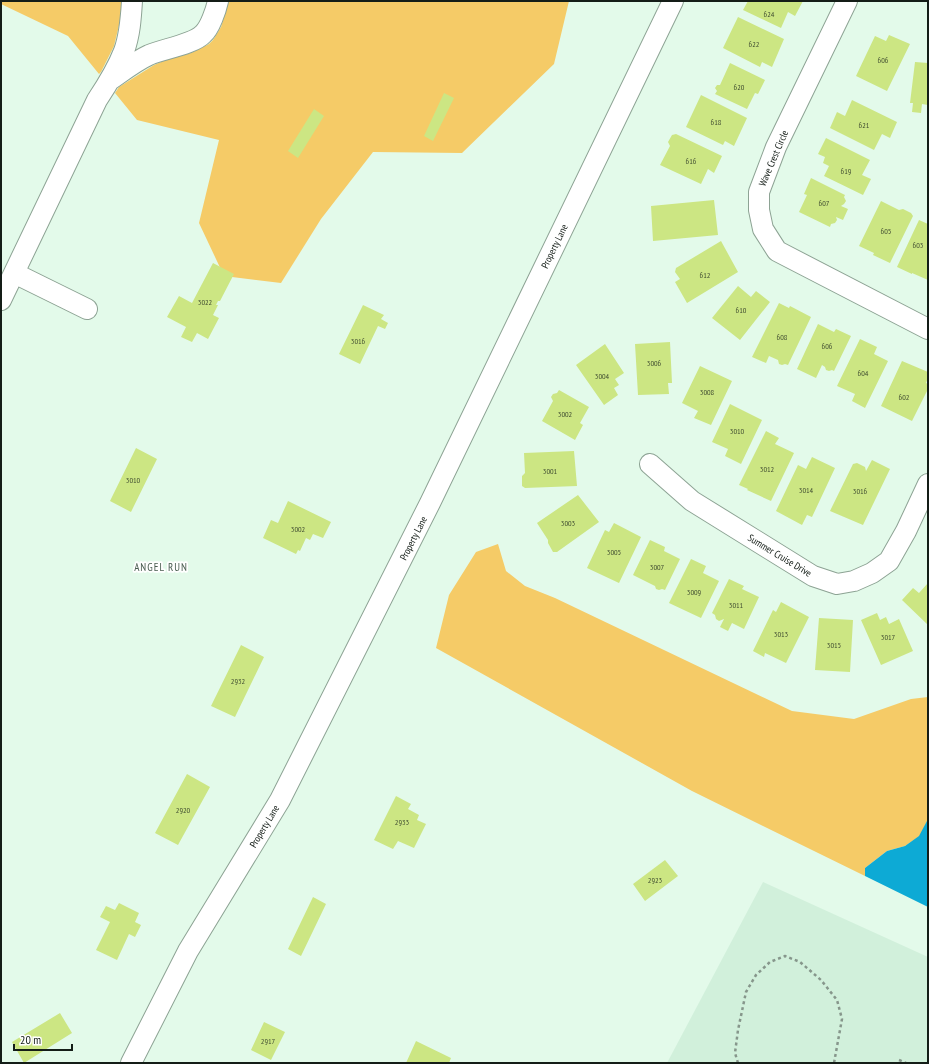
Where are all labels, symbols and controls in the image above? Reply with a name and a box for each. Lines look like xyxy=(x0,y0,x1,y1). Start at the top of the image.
house number: 624 xyxy=(764,9,775,19)
house number: 622 xyxy=(749,39,760,49)
house number: 606 xyxy=(878,55,889,65)
house number: 620 xyxy=(734,82,745,92)
house number: 618 xyxy=(711,117,722,127)
house number: 621 xyxy=(859,120,870,130)
street label: Wave Crest Circle xyxy=(756,128,791,188)
house number: 616 xyxy=(686,156,697,166)
house number: 619 xyxy=(841,166,852,176)
house number: 607 xyxy=(819,198,830,208)
street label: Property Lane xyxy=(538,222,571,270)
house number: 605 xyxy=(881,226,891,236)
house number: 603 xyxy=(913,240,924,250)
house number: 612 xyxy=(700,270,711,280)
house number: 3022 xyxy=(198,297,213,307)
house number: 610 xyxy=(736,305,747,315)
house number: 608 xyxy=(777,332,788,342)
house number: 3016 xyxy=(351,336,366,346)
house number: 606 xyxy=(822,341,833,351)
house number: 3006 xyxy=(647,358,662,368)
house number: 604 xyxy=(858,368,869,378)
house number: 3004 xyxy=(595,371,610,381)
house number: 3008 xyxy=(700,387,715,397)
house number: 602 xyxy=(899,392,910,402)
house number: 3002 xyxy=(558,409,573,419)
house number: 3010 xyxy=(730,426,745,436)
house number: 3012 xyxy=(760,464,775,474)
house number: 3001 xyxy=(543,466,558,476)
house number: 3010 xyxy=(126,475,141,485)
house number: 3014 xyxy=(799,485,814,495)
house number: 3016 xyxy=(853,486,868,496)
street label: Property Lane xyxy=(397,514,430,562)
house number: 3003 xyxy=(561,518,576,528)
house number: 3002 xyxy=(291,524,306,534)
street label: Summer Cruise Drive xyxy=(745,531,814,580)
house number: 3005 xyxy=(607,547,621,557)
district label: ANGEL RUN xyxy=(134,560,188,574)
house number: 3007 xyxy=(650,562,665,572)
house number: 3009 xyxy=(687,587,702,597)
house number: 3011 xyxy=(729,600,744,610)
house number: 3013 xyxy=(774,629,789,639)
house number: 3017 xyxy=(881,632,896,642)
house number: 3015 xyxy=(827,640,841,650)
house number: 2932 xyxy=(231,676,246,686)
street label: Property Lane xyxy=(247,803,282,850)
house number: 2920 xyxy=(176,805,191,815)
house number: 2933 xyxy=(395,817,410,827)
house number: 2923 xyxy=(648,875,663,885)
scale bar xyxy=(14,1026,72,1052)
text: 20 m xyxy=(20,1032,41,1047)
house number: 2917 xyxy=(261,1036,276,1046)

